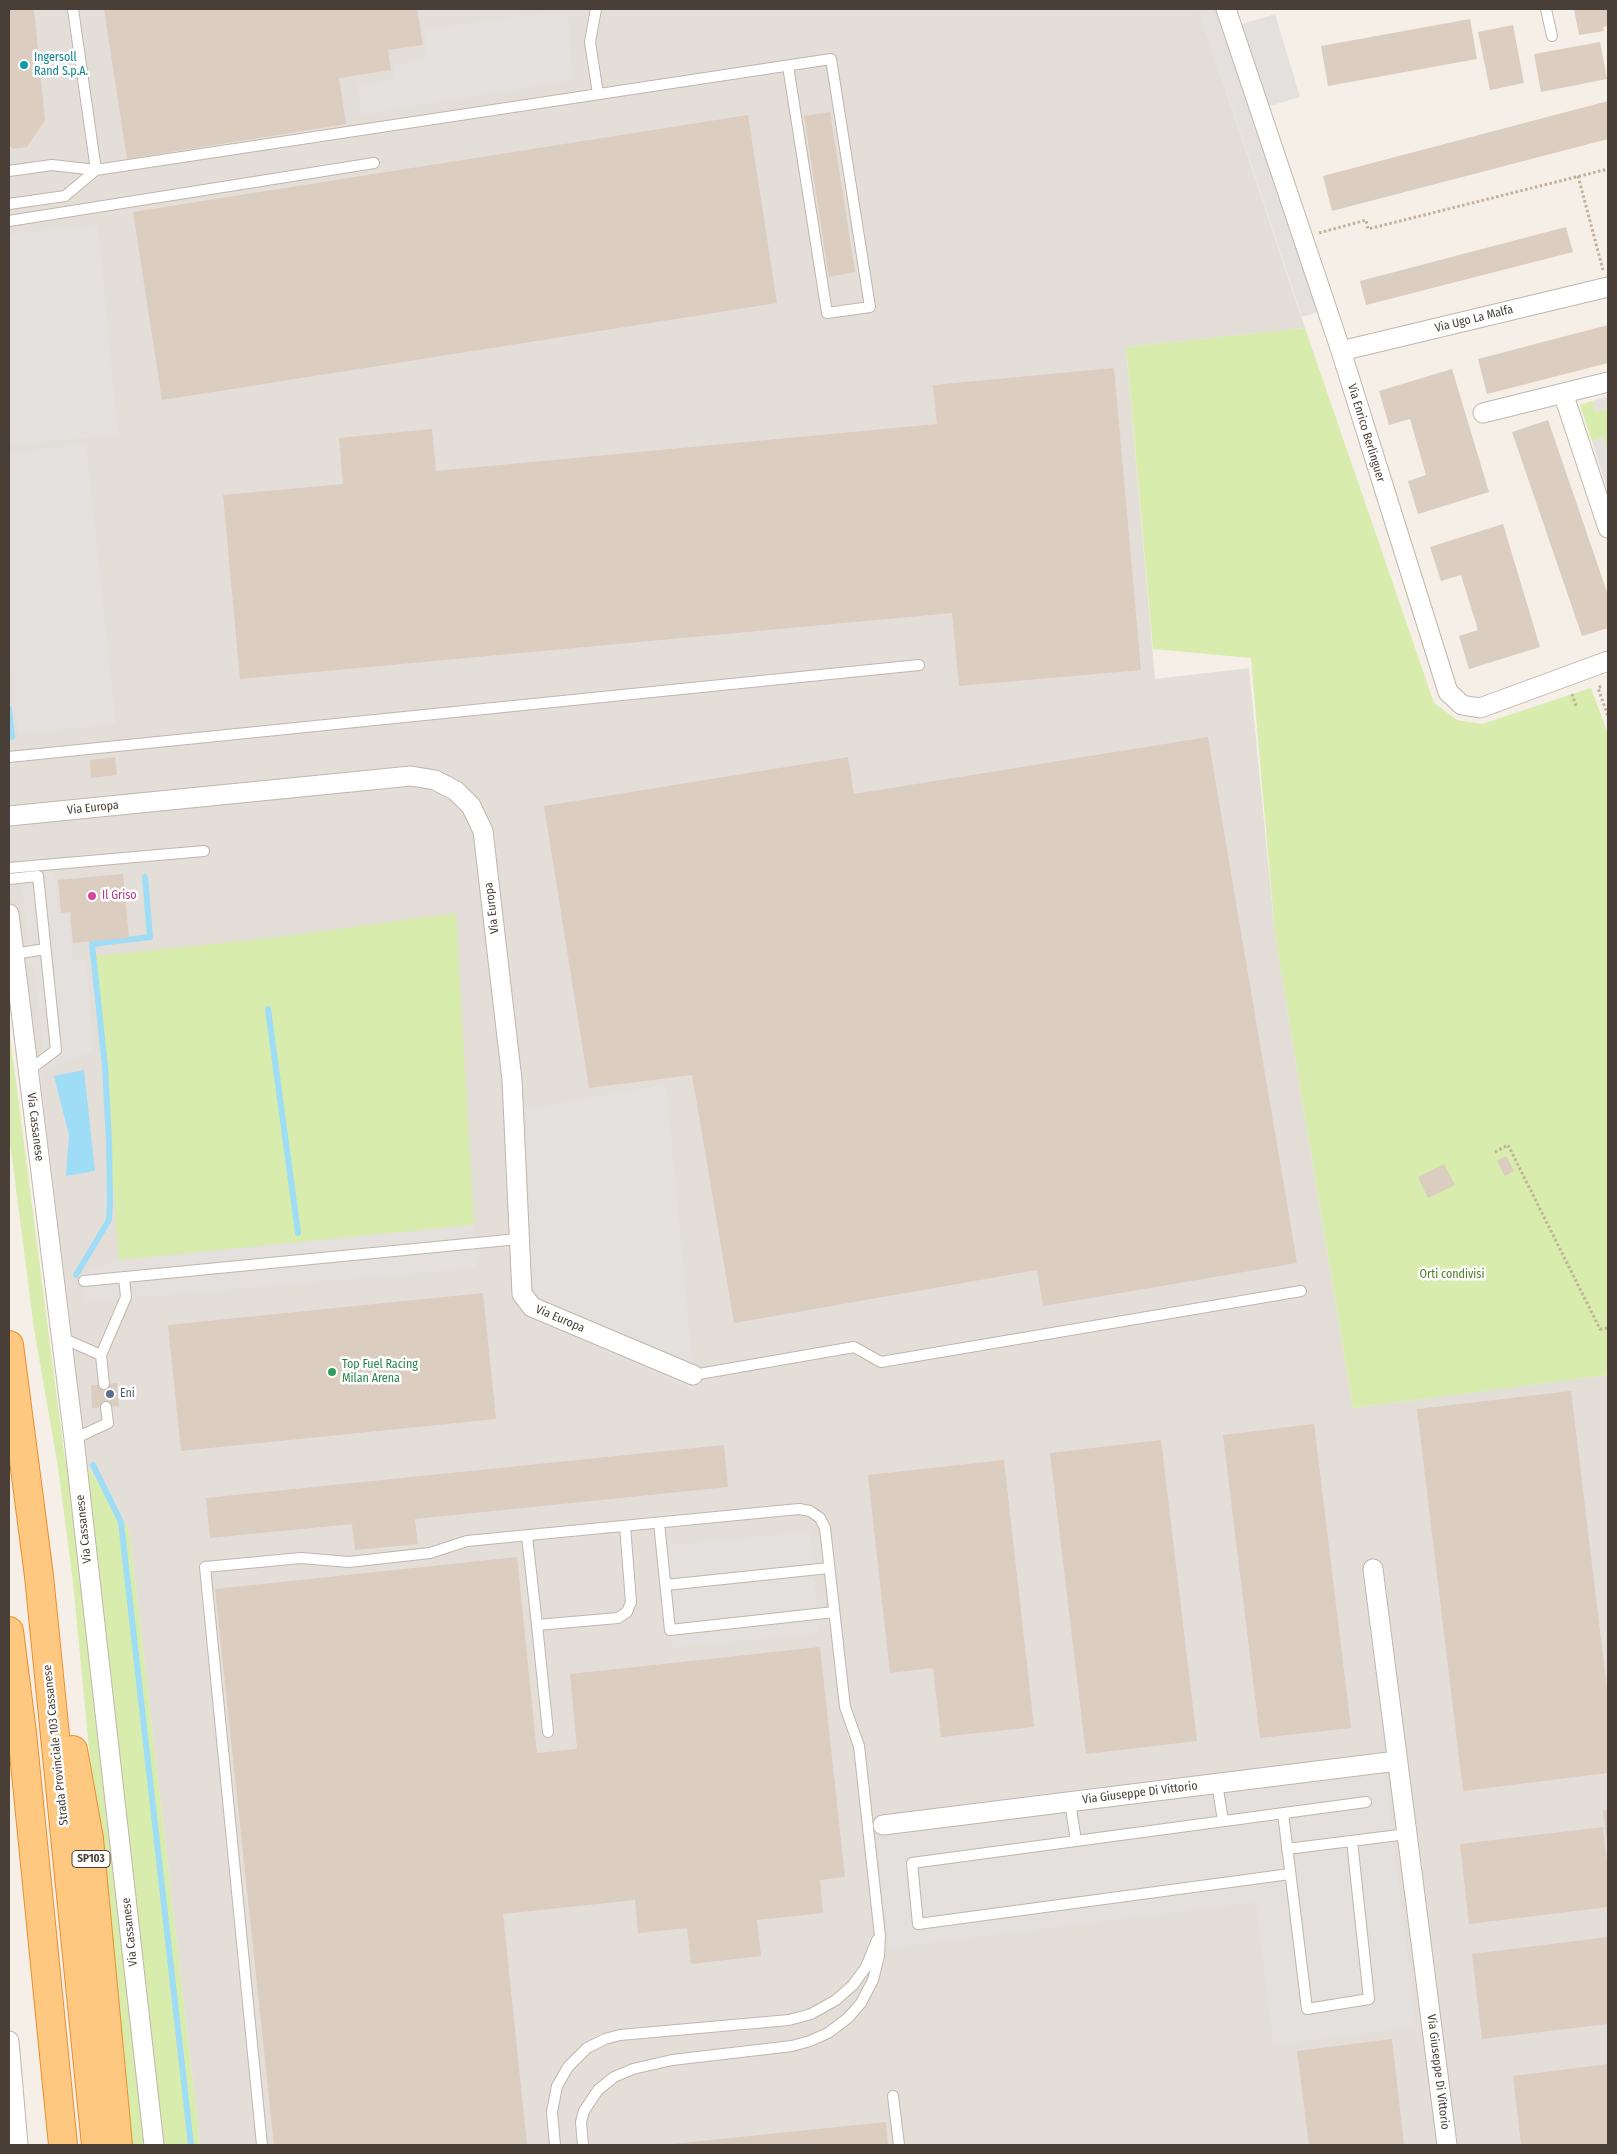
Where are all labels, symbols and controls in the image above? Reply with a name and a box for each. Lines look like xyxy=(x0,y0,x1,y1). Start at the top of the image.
place label: Ingersoll Rand S.p.A. xyxy=(34,51,88,79)
marker: Ingersoll Rand S.p.A. xyxy=(18,59,30,71)
street label: Via Ugo La Malfa xyxy=(1433,302,1515,336)
street label: Via Enrico Berlinguer xyxy=(1344,382,1388,484)
street label: Via Europa xyxy=(66,798,120,818)
street label: Via Europa xyxy=(482,881,502,935)
place label: Il Griso xyxy=(102,889,137,903)
marker: Il Griso xyxy=(86,890,98,902)
street label: Via Cassanese xyxy=(24,1092,46,1162)
park label: Orti condivisi xyxy=(1419,1268,1485,1282)
street label: Via Europa xyxy=(533,1302,587,1336)
place label: Top Fuel Racing Milan Arena xyxy=(342,1358,418,1386)
marker: Top Fuel Racing Milan Arena xyxy=(326,1366,338,1378)
place label: Eni xyxy=(120,1387,135,1401)
marker: Eni xyxy=(104,1388,116,1400)
street label: Via Cassanese xyxy=(73,1494,95,1564)
street label: Strada Provinciale 103 Cassanese xyxy=(40,1664,72,1826)
street label: Via Giuseppe Di Vittorio xyxy=(1082,1779,1198,1807)
road number: SP103 xyxy=(72,1850,110,1868)
street label: Via Cassanese xyxy=(119,1897,141,1967)
street label: Via Giuseppe Di Vittorio xyxy=(1424,2014,1452,2130)

